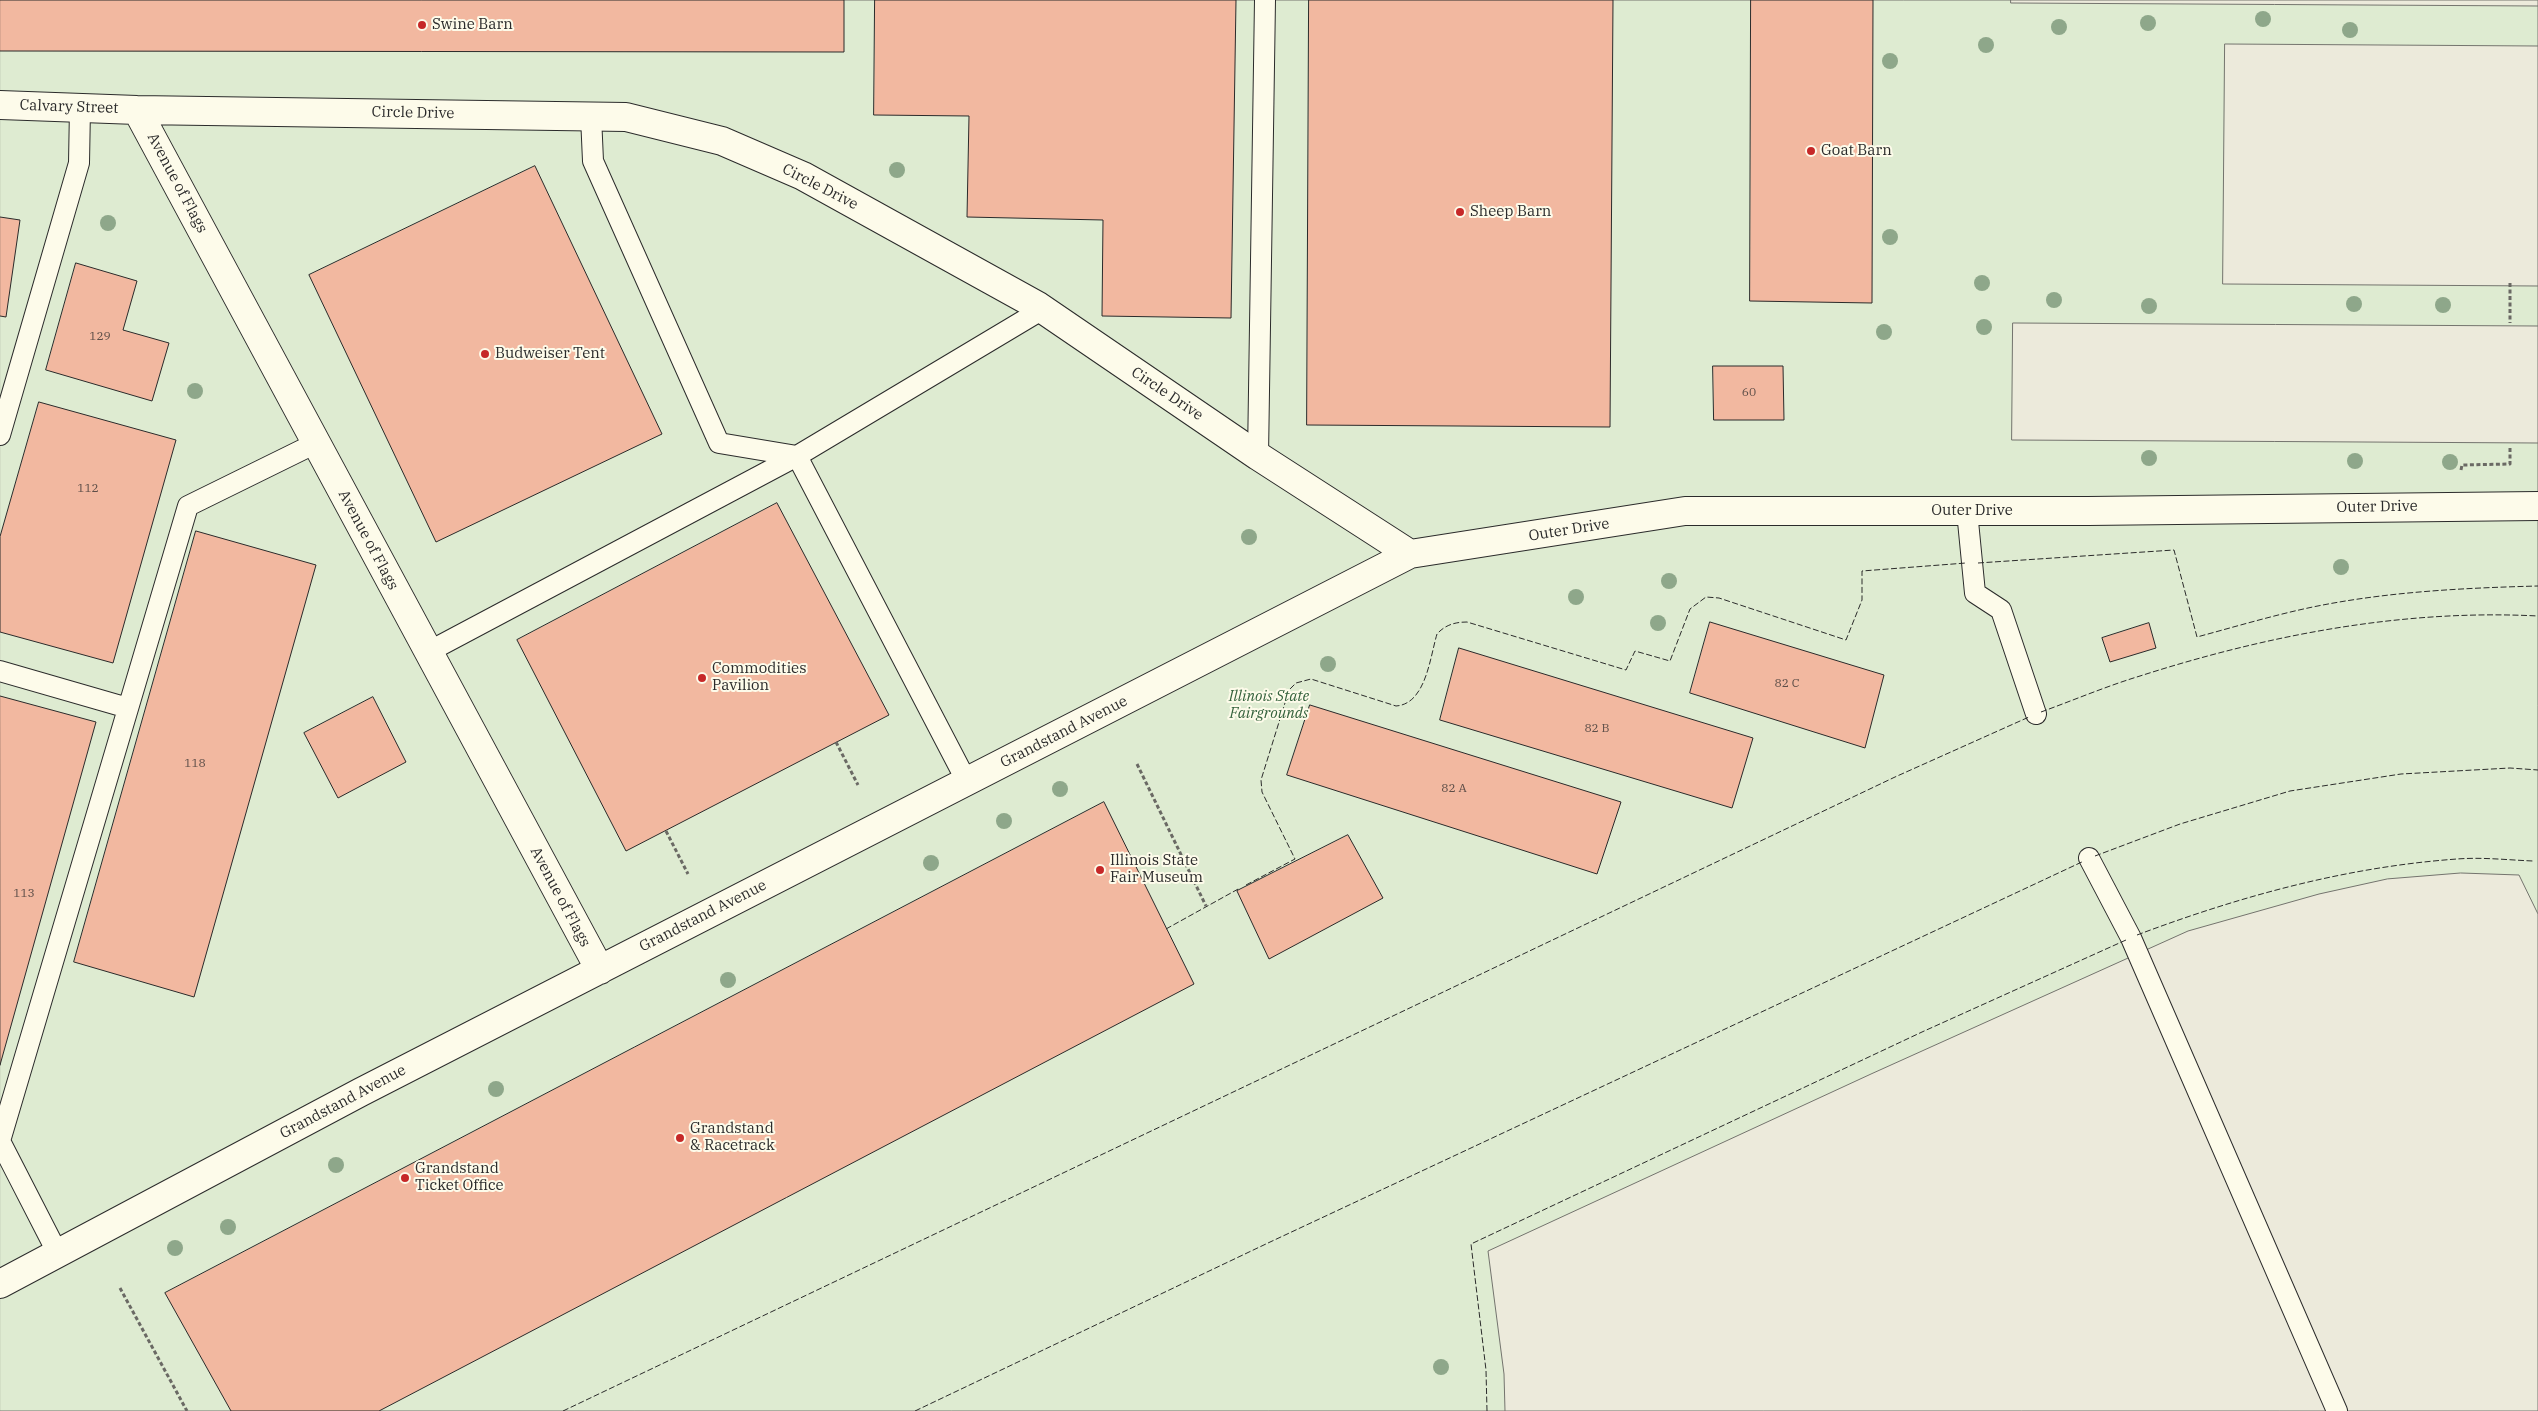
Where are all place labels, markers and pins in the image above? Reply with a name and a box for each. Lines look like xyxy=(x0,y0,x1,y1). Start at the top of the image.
place label: Swine Barn xyxy=(432,16,513,34)
marker: Swine Barn xyxy=(416,19,428,31)
place label: Goat Barn xyxy=(1821,142,1892,160)
marker: Goat Barn xyxy=(1805,145,1817,157)
place label: Sheep Barn xyxy=(1470,203,1551,221)
marker: Sheep Barn xyxy=(1454,206,1466,218)
place label: Budweiser Tent xyxy=(495,345,605,363)
marker: Budweiser Tent xyxy=(479,348,491,360)
place label: Commodities Pavilion xyxy=(712,660,806,695)
marker: Commodities Pavilion xyxy=(696,672,708,684)
place label: Illinois State Fair Museum xyxy=(1110,852,1203,887)
marker: Illinois State Fair Museum xyxy=(1094,864,1106,876)
place label: Grandstand & Racetrack xyxy=(690,1120,775,1155)
marker: Grandstand & Racetrack xyxy=(674,1132,686,1144)
place label: Grandstand Ticket Office xyxy=(415,1160,504,1195)
marker: Grandstand Ticket Office xyxy=(399,1172,411,1184)

